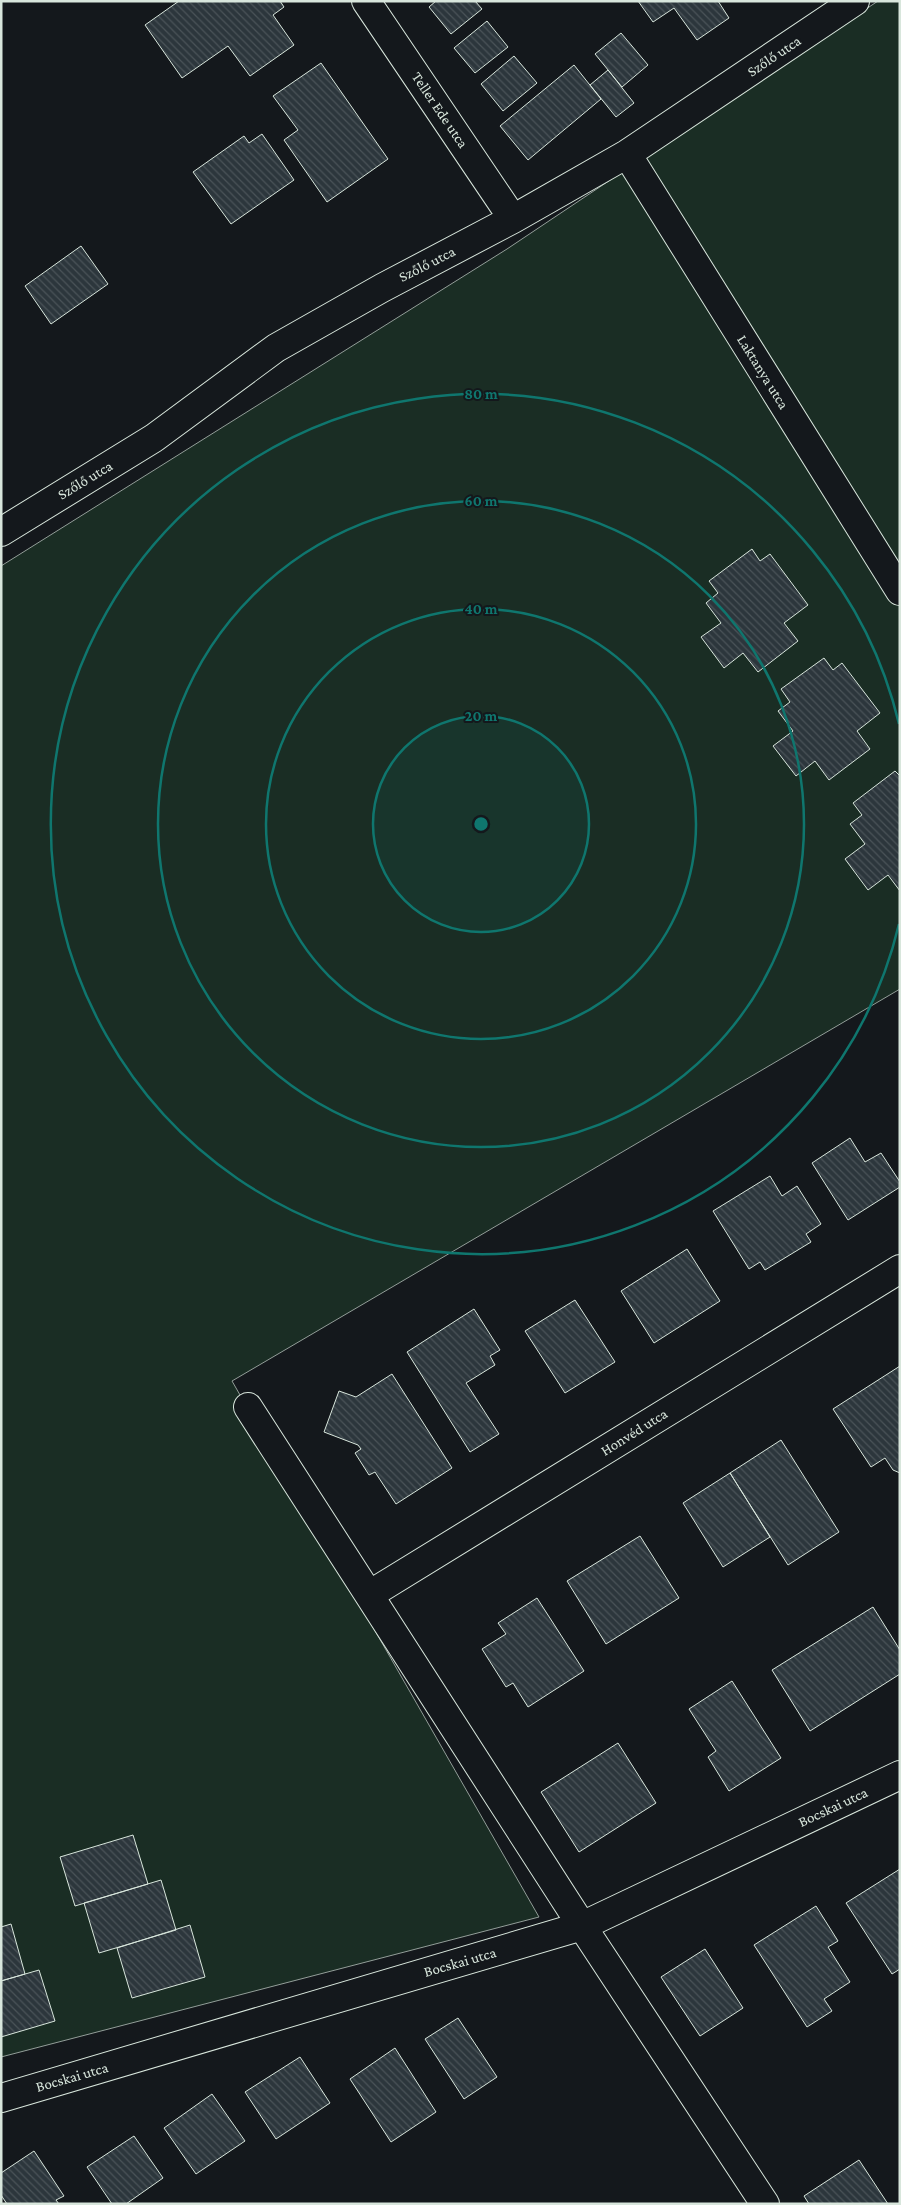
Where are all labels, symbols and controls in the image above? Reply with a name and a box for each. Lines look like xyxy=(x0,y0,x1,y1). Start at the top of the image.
street label: Szőlő utca xyxy=(744,32,804,80)
street label: Teller Ede utca xyxy=(409,69,471,151)
street label: Szőlő utca xyxy=(396,243,458,285)
street label: Laktanya utca xyxy=(733,332,792,412)
text: 80 m xyxy=(464,386,498,402)
street label: Szőlő utca xyxy=(55,457,115,503)
text: 60 m xyxy=(465,493,498,509)
text: 40 m xyxy=(465,601,498,617)
text: 20 m xyxy=(465,708,497,724)
centre of rings xyxy=(472,815,490,833)
street label: Honvéd utca xyxy=(598,1405,670,1459)
street label: Bocskai utca xyxy=(796,1784,870,1830)
street label: Bocskai utca xyxy=(422,1944,498,1980)
street label: Bocskai utca xyxy=(34,2059,110,2095)

